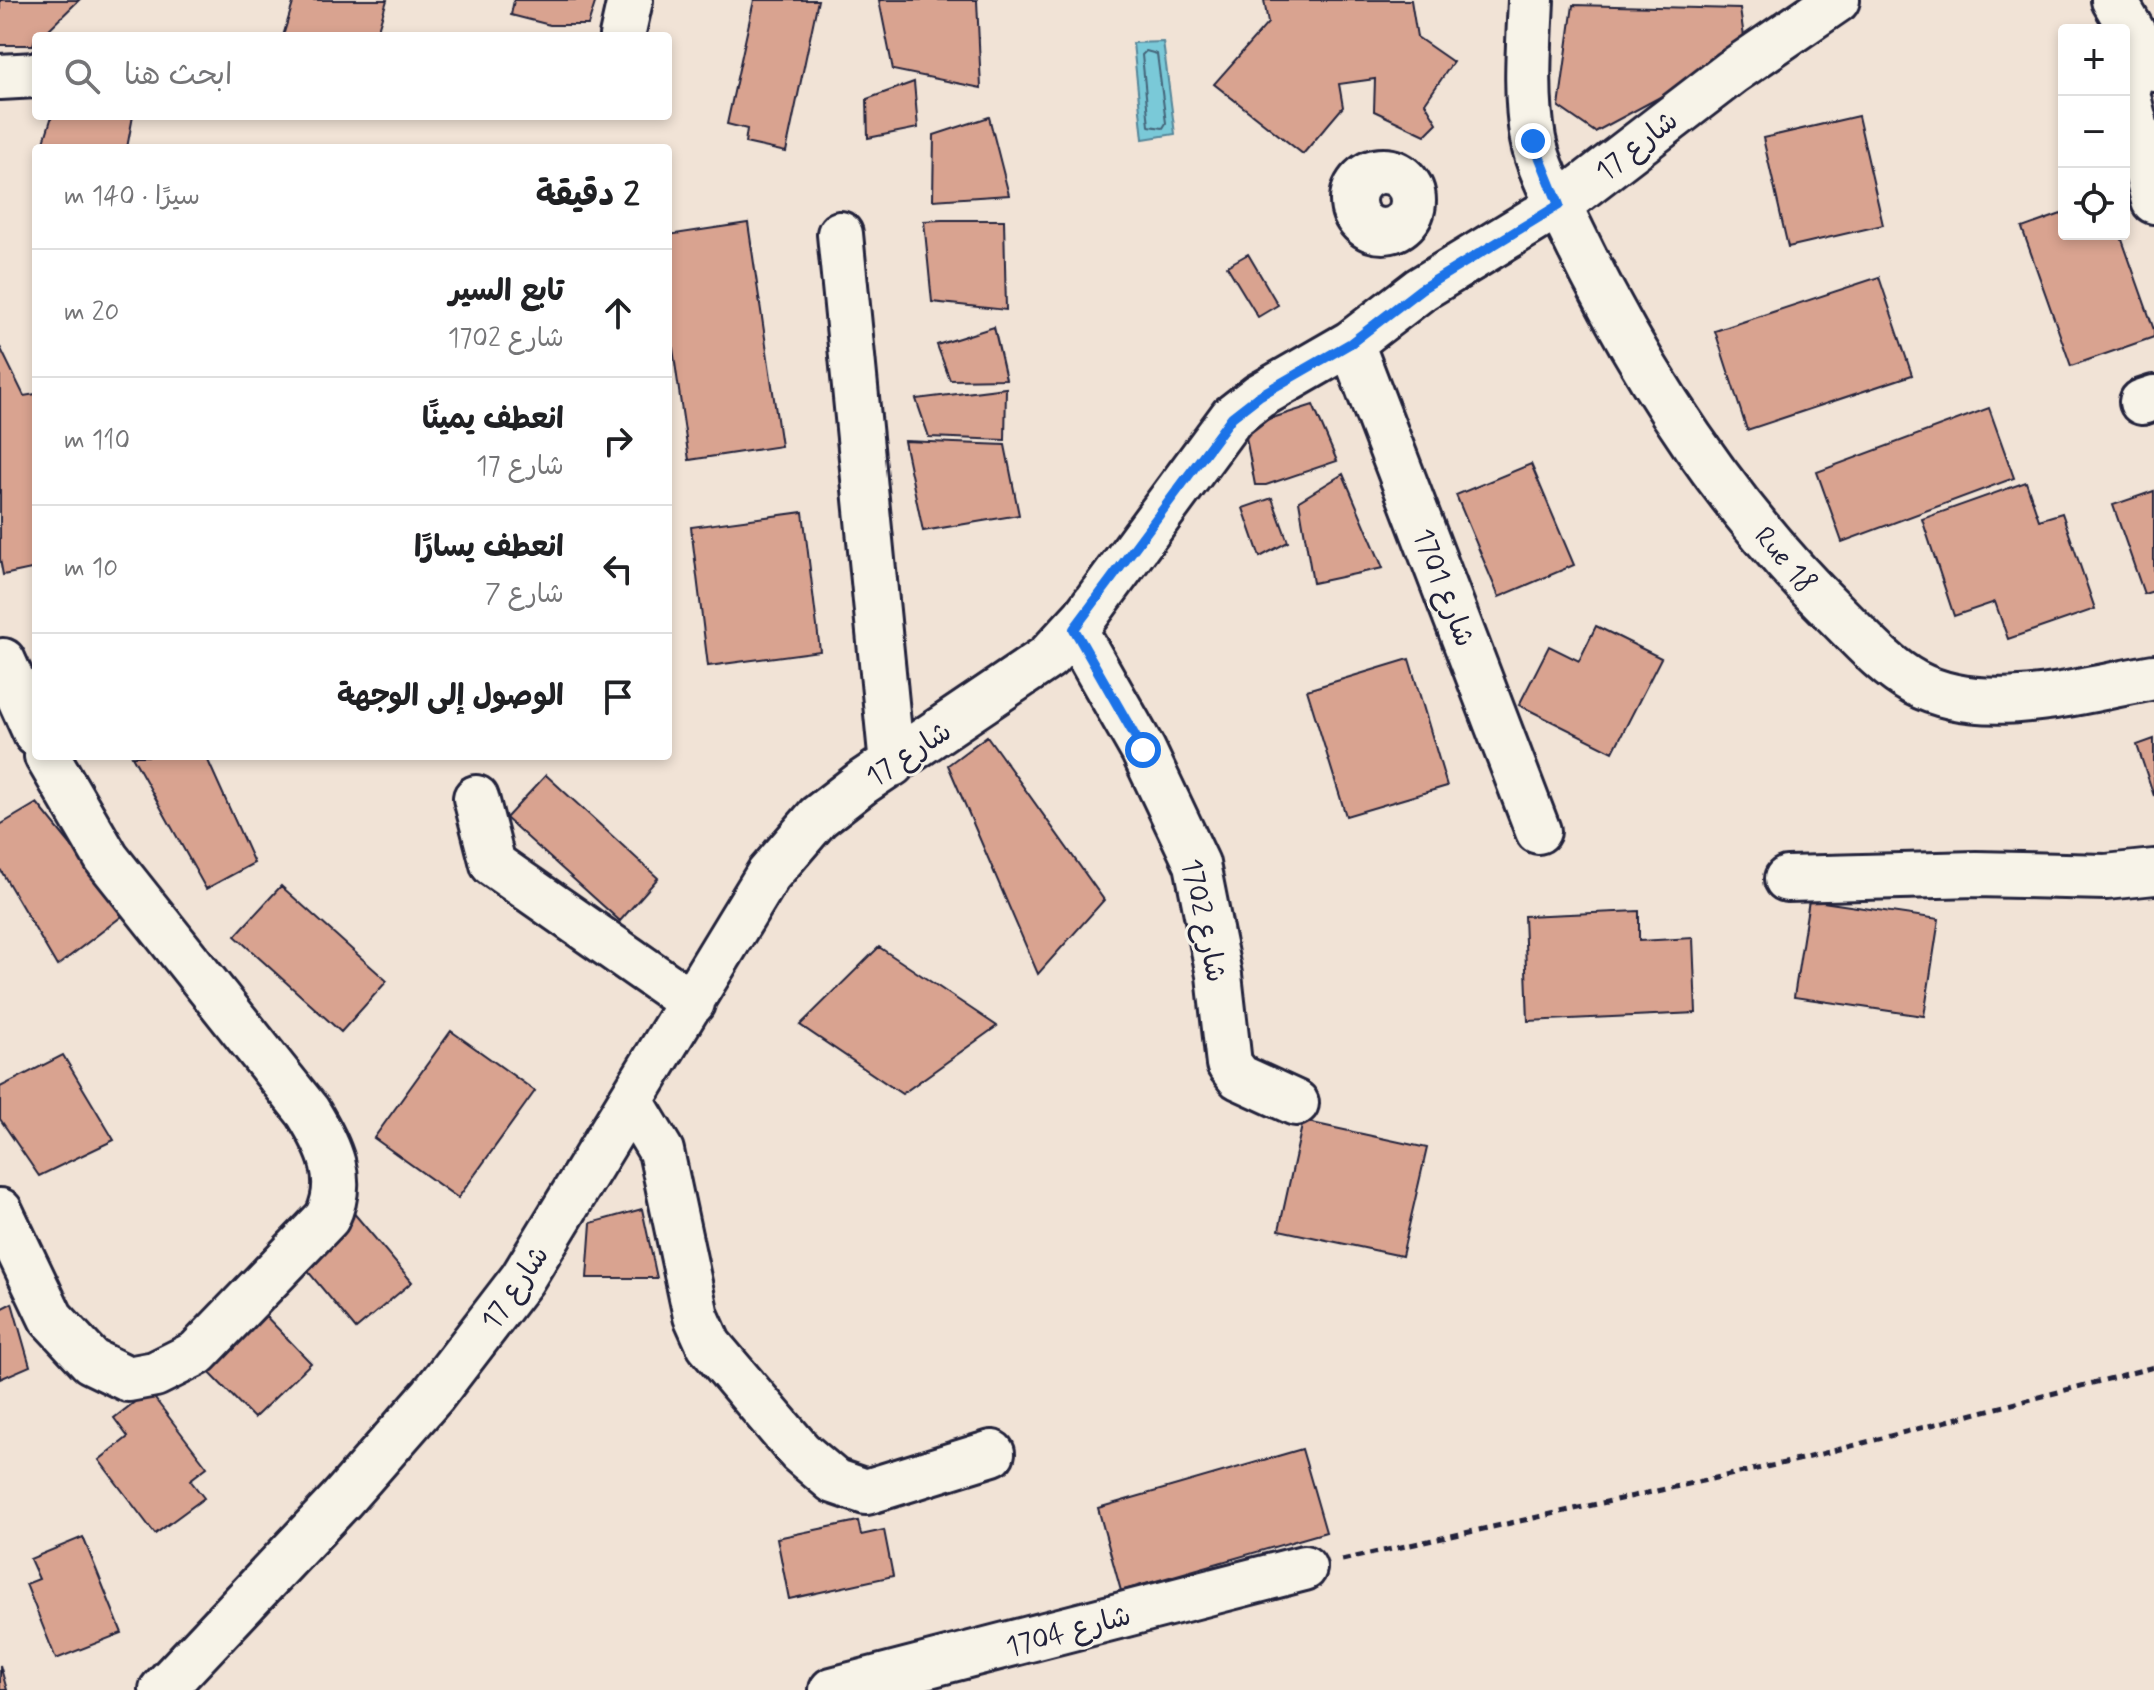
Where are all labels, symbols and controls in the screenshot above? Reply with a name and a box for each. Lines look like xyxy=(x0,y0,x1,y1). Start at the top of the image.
map controls xyxy=(2058,24,2130,240)
button: + xyxy=(2058,24,2130,96)
search box xyxy=(32,32,672,120)
icon: search xyxy=(60,54,104,98)
text: ابحث هنا xyxy=(124,56,232,95)
button: − xyxy=(2058,96,2130,168)
street label: شارع 17 xyxy=(1589,103,1686,191)
route end xyxy=(1515,123,1551,159)
button: locate xyxy=(2058,168,2130,240)
text: 2 دقيقة xyxy=(536,173,640,218)
text: سيرًا · 140 m xyxy=(64,180,200,214)
text: تابع السير xyxy=(449,272,564,311)
icon: ahead xyxy=(596,291,640,335)
text: 20 m xyxy=(64,296,119,330)
text: شارع 1702 xyxy=(448,322,564,356)
text: انعطف يمينًا xyxy=(422,400,564,439)
icon: right xyxy=(596,419,640,463)
text: 110 m xyxy=(64,424,130,458)
text: شارع 17 xyxy=(476,450,564,484)
street label: Rue 18 xyxy=(1745,519,1823,602)
street label: شارع 1701 xyxy=(1403,523,1482,652)
text: انعطف يسارًا xyxy=(414,528,564,567)
icon: left xyxy=(596,547,640,591)
text: 10 m xyxy=(64,552,118,586)
text: شارع 7 xyxy=(485,578,564,612)
icon: arrive xyxy=(596,675,640,719)
text: الوصول إلى الوجهة xyxy=(337,677,564,716)
street label: شارع 17 xyxy=(860,714,959,796)
route start xyxy=(1125,732,1161,768)
street label: شارع 1702 xyxy=(1171,855,1234,986)
street label: شارع 17 xyxy=(474,1239,558,1338)
street label: شارع 1704 xyxy=(1002,1598,1135,1667)

